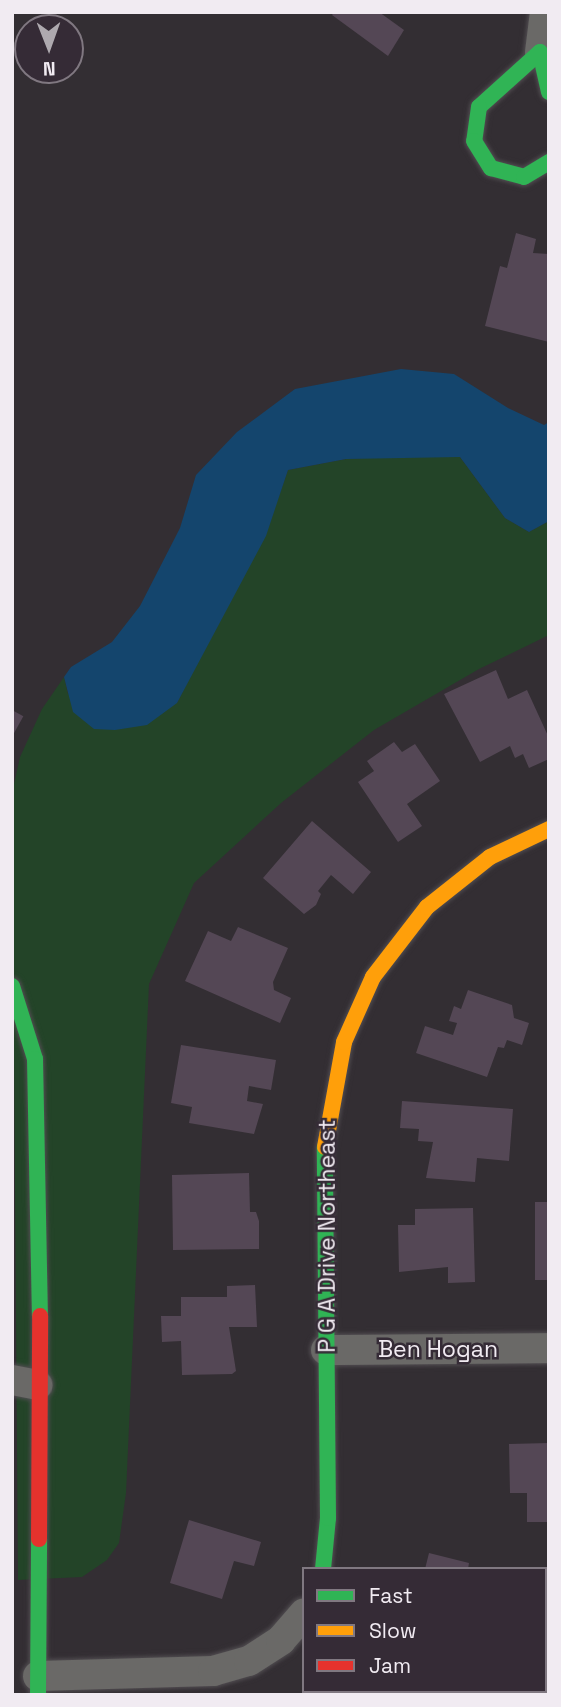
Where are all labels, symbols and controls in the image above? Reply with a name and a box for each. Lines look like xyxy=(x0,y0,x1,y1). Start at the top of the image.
north arrow xyxy=(14,14,84,84)
text: N xyxy=(43,56,56,81)
street label: P G A Drive Northeast xyxy=(313,1119,341,1353)
street label: Ben Hogan xyxy=(378,1335,498,1363)
legend xyxy=(302,1567,547,1693)
text: Fast xyxy=(369,1582,413,1609)
text: Slow xyxy=(369,1617,417,1644)
text: Jam xyxy=(369,1652,411,1679)

